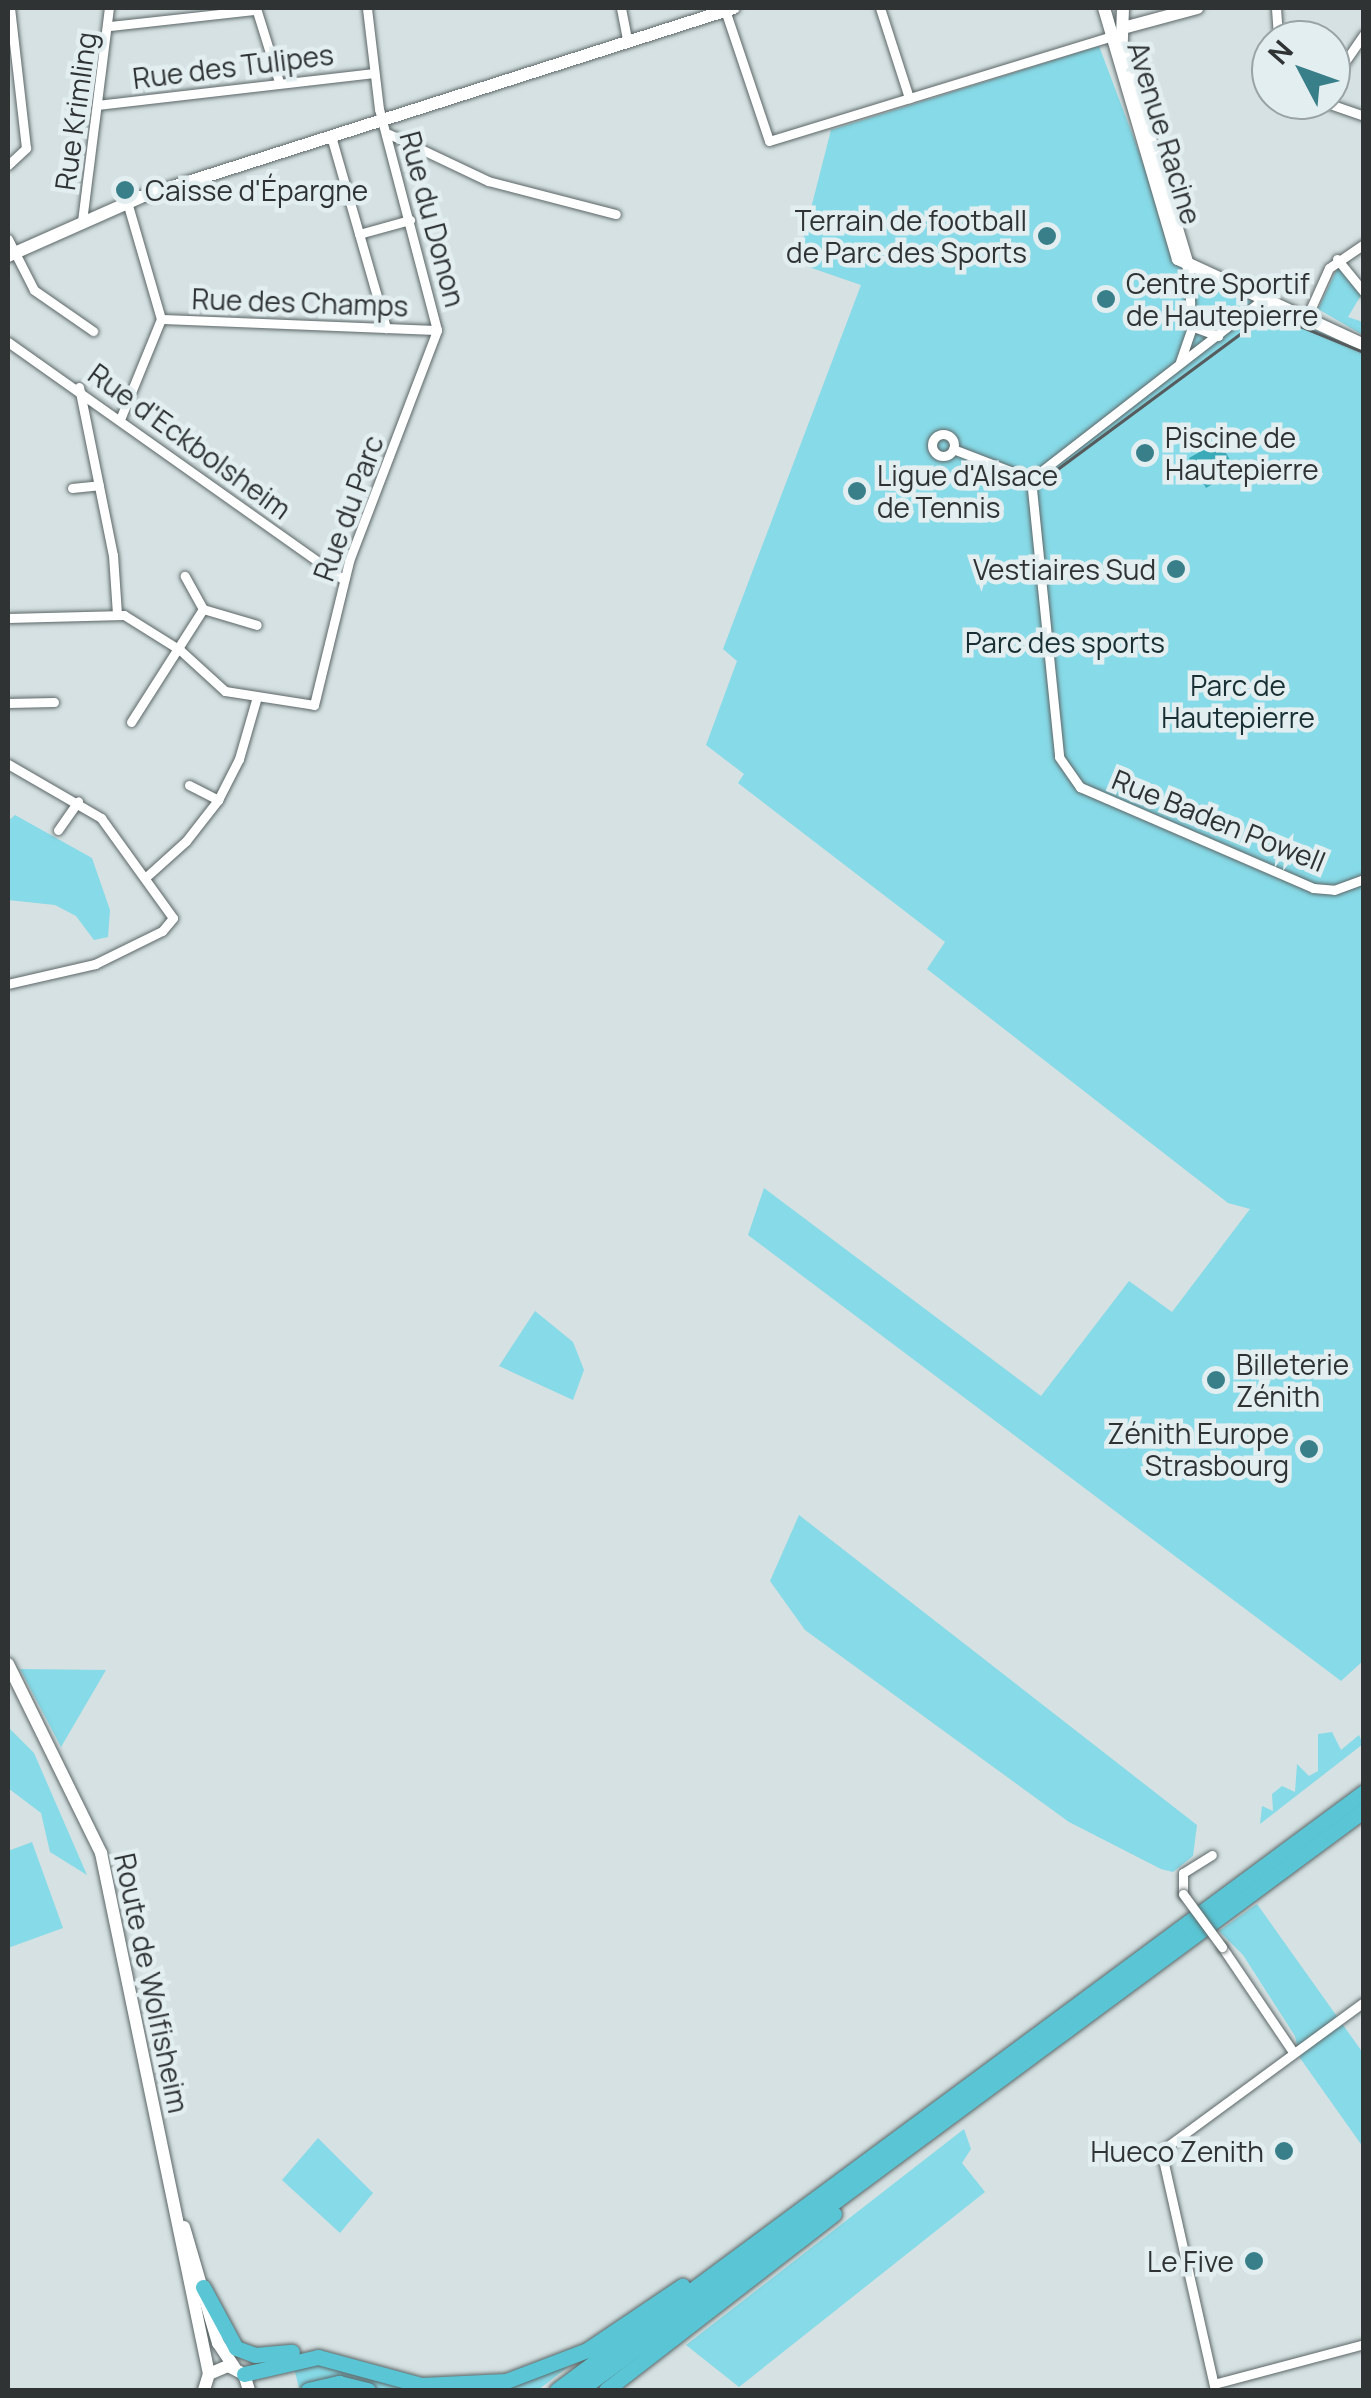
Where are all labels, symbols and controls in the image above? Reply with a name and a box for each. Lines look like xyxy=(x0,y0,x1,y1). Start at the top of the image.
north arrow xyxy=(1251,20,1351,120)
street label: Rue Krimling xyxy=(47,30,103,192)
text: N xyxy=(1259,32,1301,72)
street label: Rue des Tulipes xyxy=(131,37,335,95)
street label: Avenue Racine xyxy=(1121,38,1209,228)
street label: Rue du Donon xyxy=(393,128,473,310)
place label: Caisse d'Épargne xyxy=(145,173,368,207)
marker: Caisse d'Épargne xyxy=(114,179,136,201)
place label: Terrain de football de Parc des Sports xyxy=(786,203,1027,269)
marker: Terrain de football de Parc des Sports xyxy=(1036,225,1058,247)
place label: Centre Sportif de Hautepierre xyxy=(1126,266,1318,332)
street label: Rue des Champs xyxy=(191,281,409,323)
marker: Centre Sportif de Hautepierre xyxy=(1095,288,1117,310)
street label: Rue d'Eckbolsheim xyxy=(82,356,298,526)
place label: Piscine de Hautepierre xyxy=(1165,420,1319,486)
street label: Rue du Parc xyxy=(306,431,390,585)
marker: Piscine de Hautepierre xyxy=(1134,442,1156,464)
place label: Ligue d'Alsace de Tennis xyxy=(877,458,1058,524)
marker: Ligue d'Alsace de Tennis xyxy=(846,480,868,502)
place label: Vestiaires Sud xyxy=(973,552,1156,586)
marker: Vestiaires Sud xyxy=(1165,558,1187,580)
park label: Parc des sports xyxy=(965,625,1165,659)
park label: Parc de Hautepierre xyxy=(1161,668,1315,734)
street label: Rue Baden Powell xyxy=(1108,762,1330,878)
place label: Billeterie Zénith xyxy=(1236,1347,1349,1413)
marker: Billeterie Zénith xyxy=(1205,1369,1227,1391)
place label: Zénith Europe Strasbourg xyxy=(1107,1416,1289,1482)
marker: Zénith Europe Strasbourg xyxy=(1298,1438,1320,1460)
street label: Route de Wolfisheim xyxy=(108,1850,196,2116)
place label: Hueco Zenith xyxy=(1090,2134,1264,2168)
marker: Hueco Zenith xyxy=(1273,2140,1295,2162)
place label: Le Five xyxy=(1147,2244,1234,2278)
marker: Le Five xyxy=(1243,2250,1265,2272)

